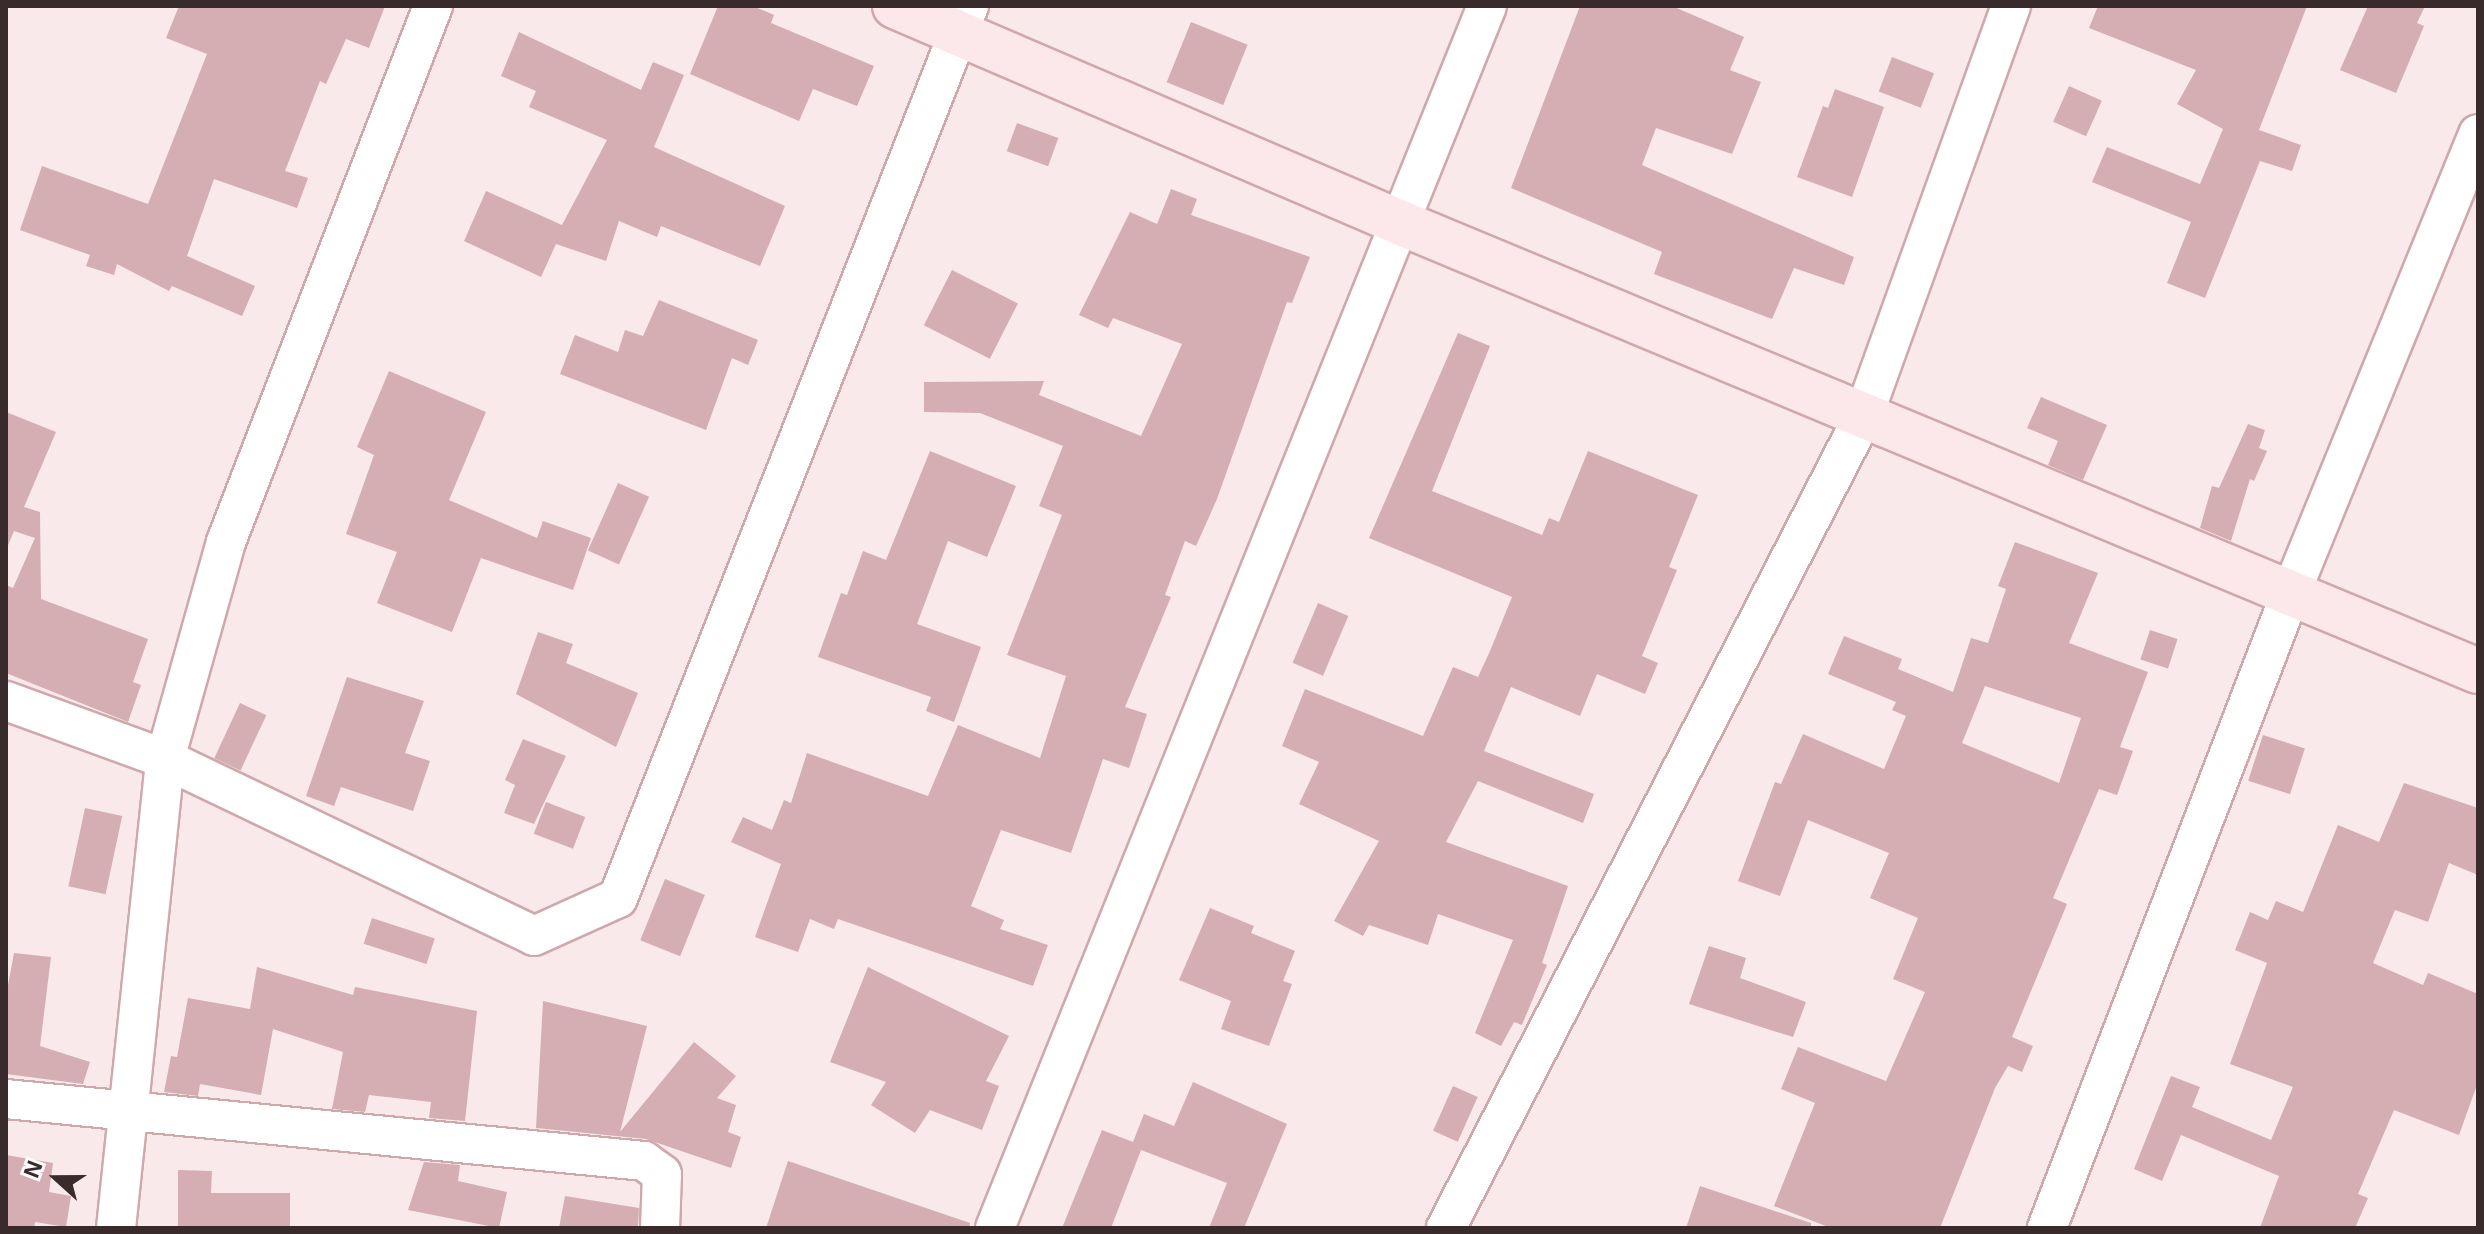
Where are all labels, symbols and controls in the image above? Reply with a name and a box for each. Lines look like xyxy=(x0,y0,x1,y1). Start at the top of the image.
north arrow xyxy=(16,1138,96,1218)
text: N xyxy=(19,1157,48,1181)

